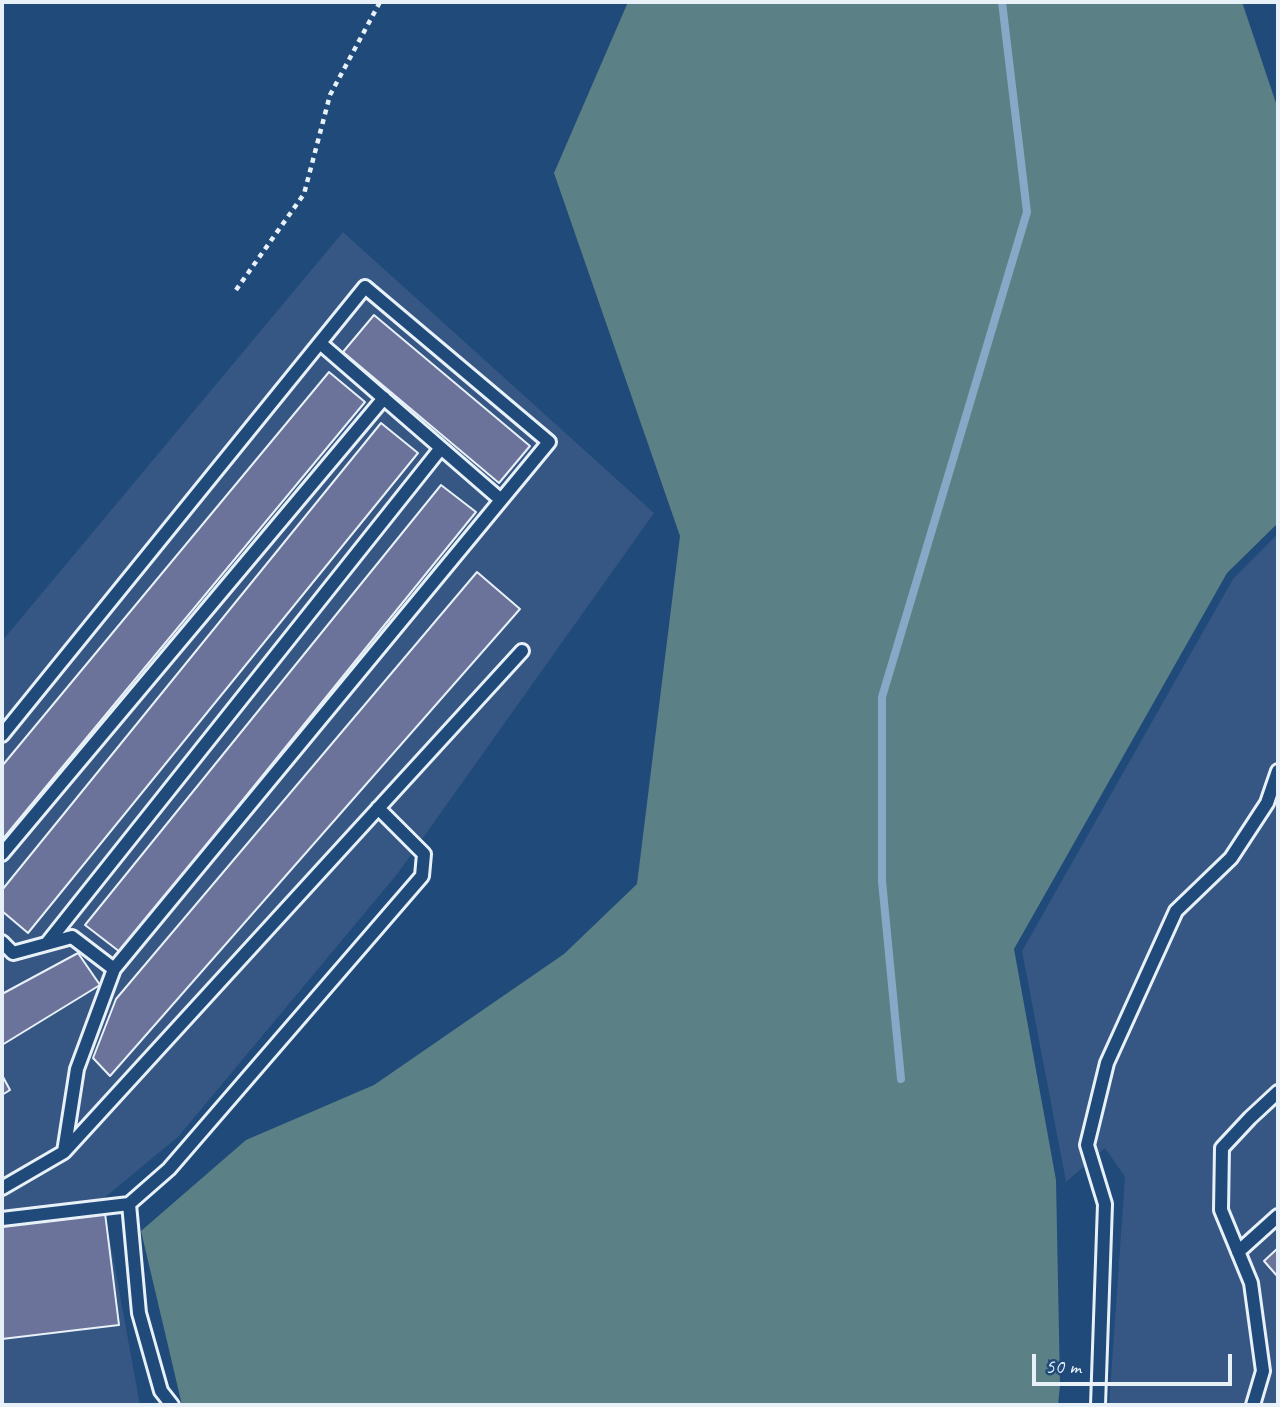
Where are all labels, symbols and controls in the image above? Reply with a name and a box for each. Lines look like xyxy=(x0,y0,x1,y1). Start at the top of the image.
scale bar xyxy=(1035,1340,1234,1384)
text: 50 m xyxy=(1045,1353,1081,1379)

